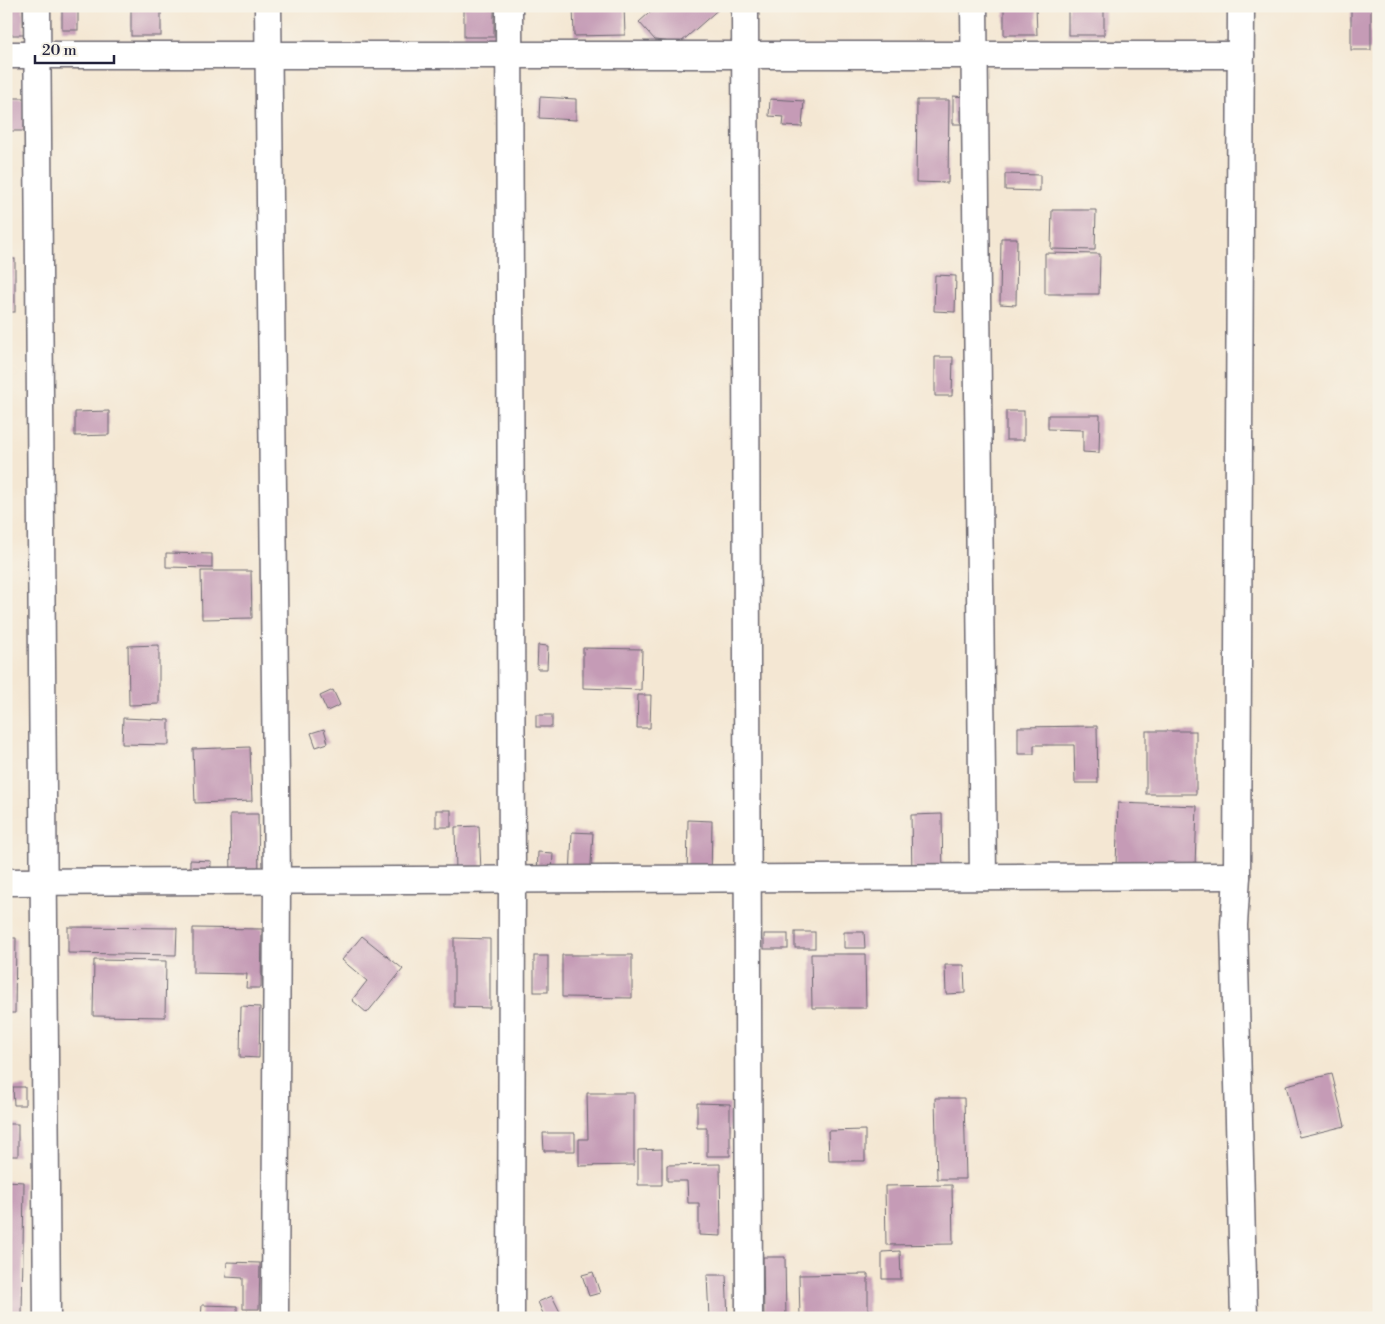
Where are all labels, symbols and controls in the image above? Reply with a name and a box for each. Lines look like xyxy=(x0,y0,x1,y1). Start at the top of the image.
scale bar xyxy=(35,32,114,64)
text: 20 m xyxy=(42,41,77,60)

